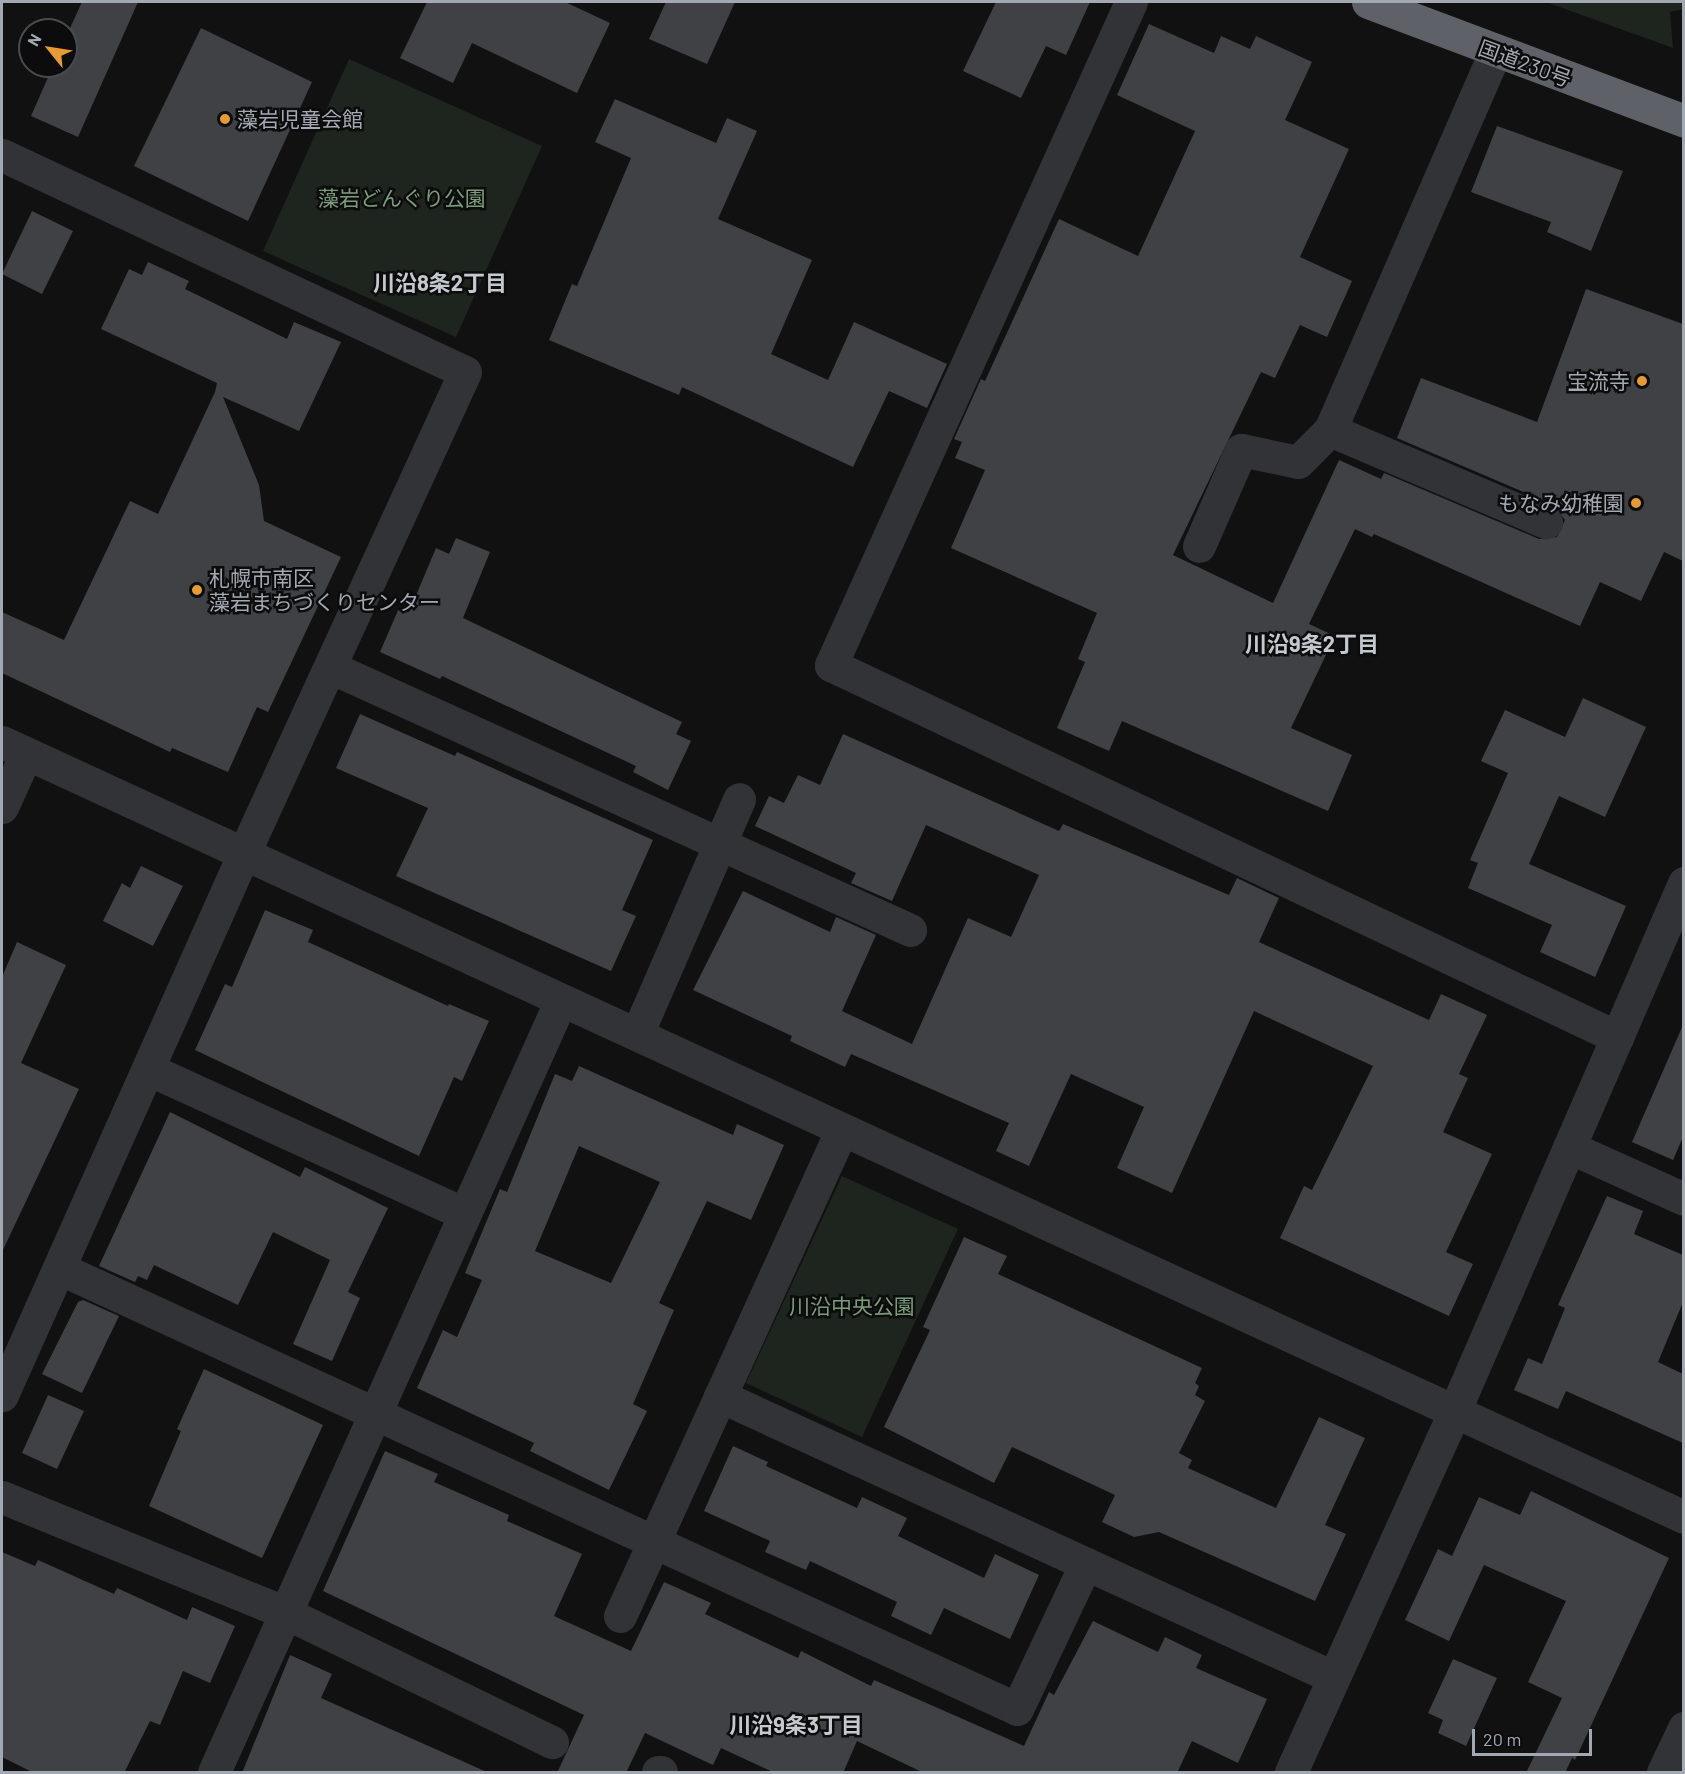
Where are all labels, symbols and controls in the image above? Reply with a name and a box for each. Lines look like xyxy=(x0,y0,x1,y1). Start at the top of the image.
north arrow xyxy=(18,18,78,78)
text: N xyxy=(23,30,45,49)
street label: 国道230号 xyxy=(1475,35,1575,91)
place label: 藻岩児童会館 xyxy=(237,106,363,132)
marker: 藻岩児童会館 xyxy=(218,112,232,126)
park label: 藻岩どんぐり公園 xyxy=(318,185,486,211)
district label: 川沿8条2丁目 xyxy=(373,270,507,296)
place label: 宝流寺 xyxy=(1567,368,1630,394)
marker: 宝流寺 xyxy=(1635,374,1649,388)
place label: もなみ幼稚園 xyxy=(1498,490,1624,516)
marker: もなみ幼稚園 xyxy=(1629,496,1643,510)
place label: 札幌市南区 藻岩まちづくりセンター xyxy=(209,565,440,615)
marker: 札幌市南区 藻岩まちづくりセンター xyxy=(190,583,204,597)
district label: 川沿9条2丁目 xyxy=(1245,631,1379,657)
park label: 川沿中央公園 xyxy=(789,1293,915,1319)
district label: 川沿9条3丁目 xyxy=(729,1712,863,1738)
scale bar xyxy=(1475,1717,1595,1755)
text: 20 m xyxy=(1483,1728,1521,1750)

